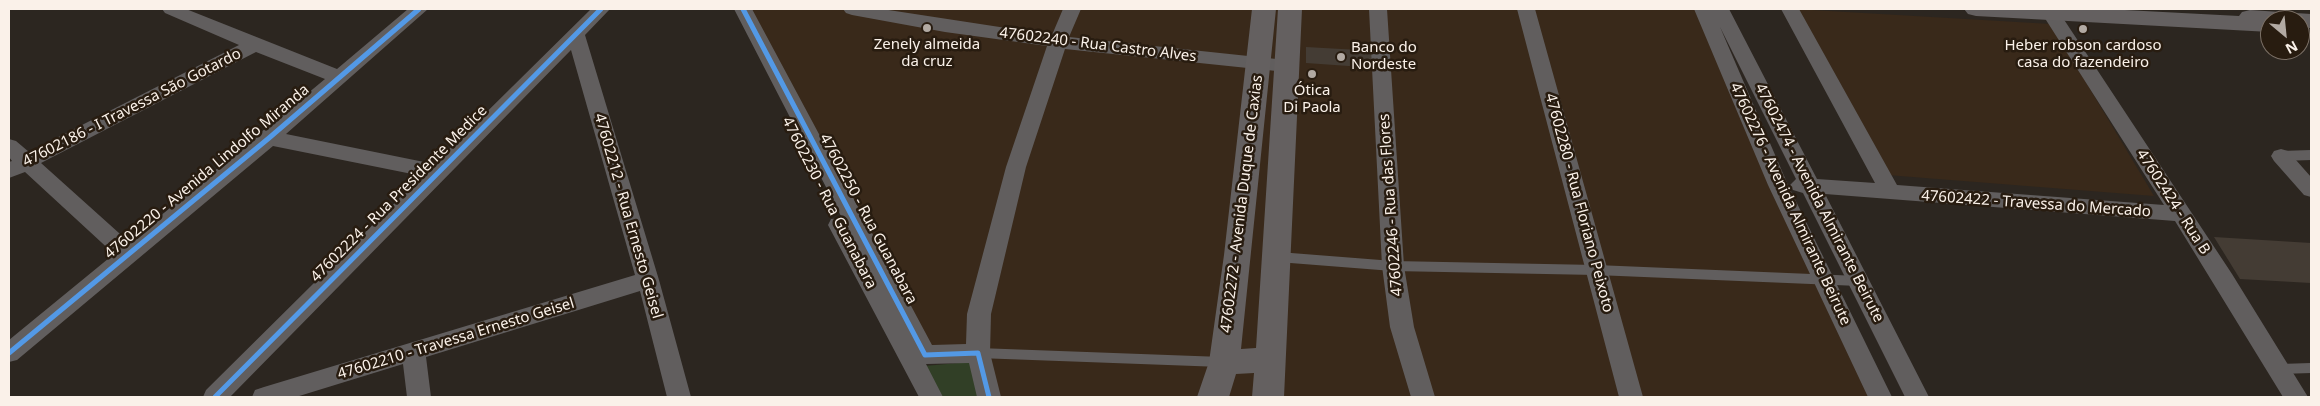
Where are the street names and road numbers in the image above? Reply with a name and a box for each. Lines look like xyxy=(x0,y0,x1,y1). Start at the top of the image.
street label: 47602240 - Rua Castro Alves xyxy=(999,24,1197,66)
street label: 47602186 - I Travessa São Gotardo xyxy=(20,45,244,171)
street label: 47602272 - Avenida Duque de Caxias xyxy=(1217,74,1267,334)
street label: 47602276 - Avenida Almirante Beirute xyxy=(1726,80,1854,328)
street label: 47602220 - Avenida Lindolfo Miranda xyxy=(101,81,313,263)
street label: 47602474 - Avenida Almirante Beirute xyxy=(1751,81,1887,325)
street label: 47602280 - Rua Floriano Peixoto xyxy=(1541,91,1617,315)
street label: 47602224 - Rua Presidente Medice xyxy=(307,102,491,286)
street label: 47602212 - Rua Ernesto Geisel xyxy=(590,111,666,321)
street label: 47602246 - Rua das Flores xyxy=(1376,113,1406,297)
street label: 47602230 - Rua Guanabara xyxy=(778,114,880,292)
street label: 47602250 - Rua Guanabara xyxy=(815,131,921,307)
street label: 47602424 - Rua B xyxy=(2132,146,2214,258)
street label: 47602422 - Travessa do Mercado xyxy=(1921,187,2151,221)
street label: 47602210 - Travessa Ernesto Geisel xyxy=(335,294,577,384)

